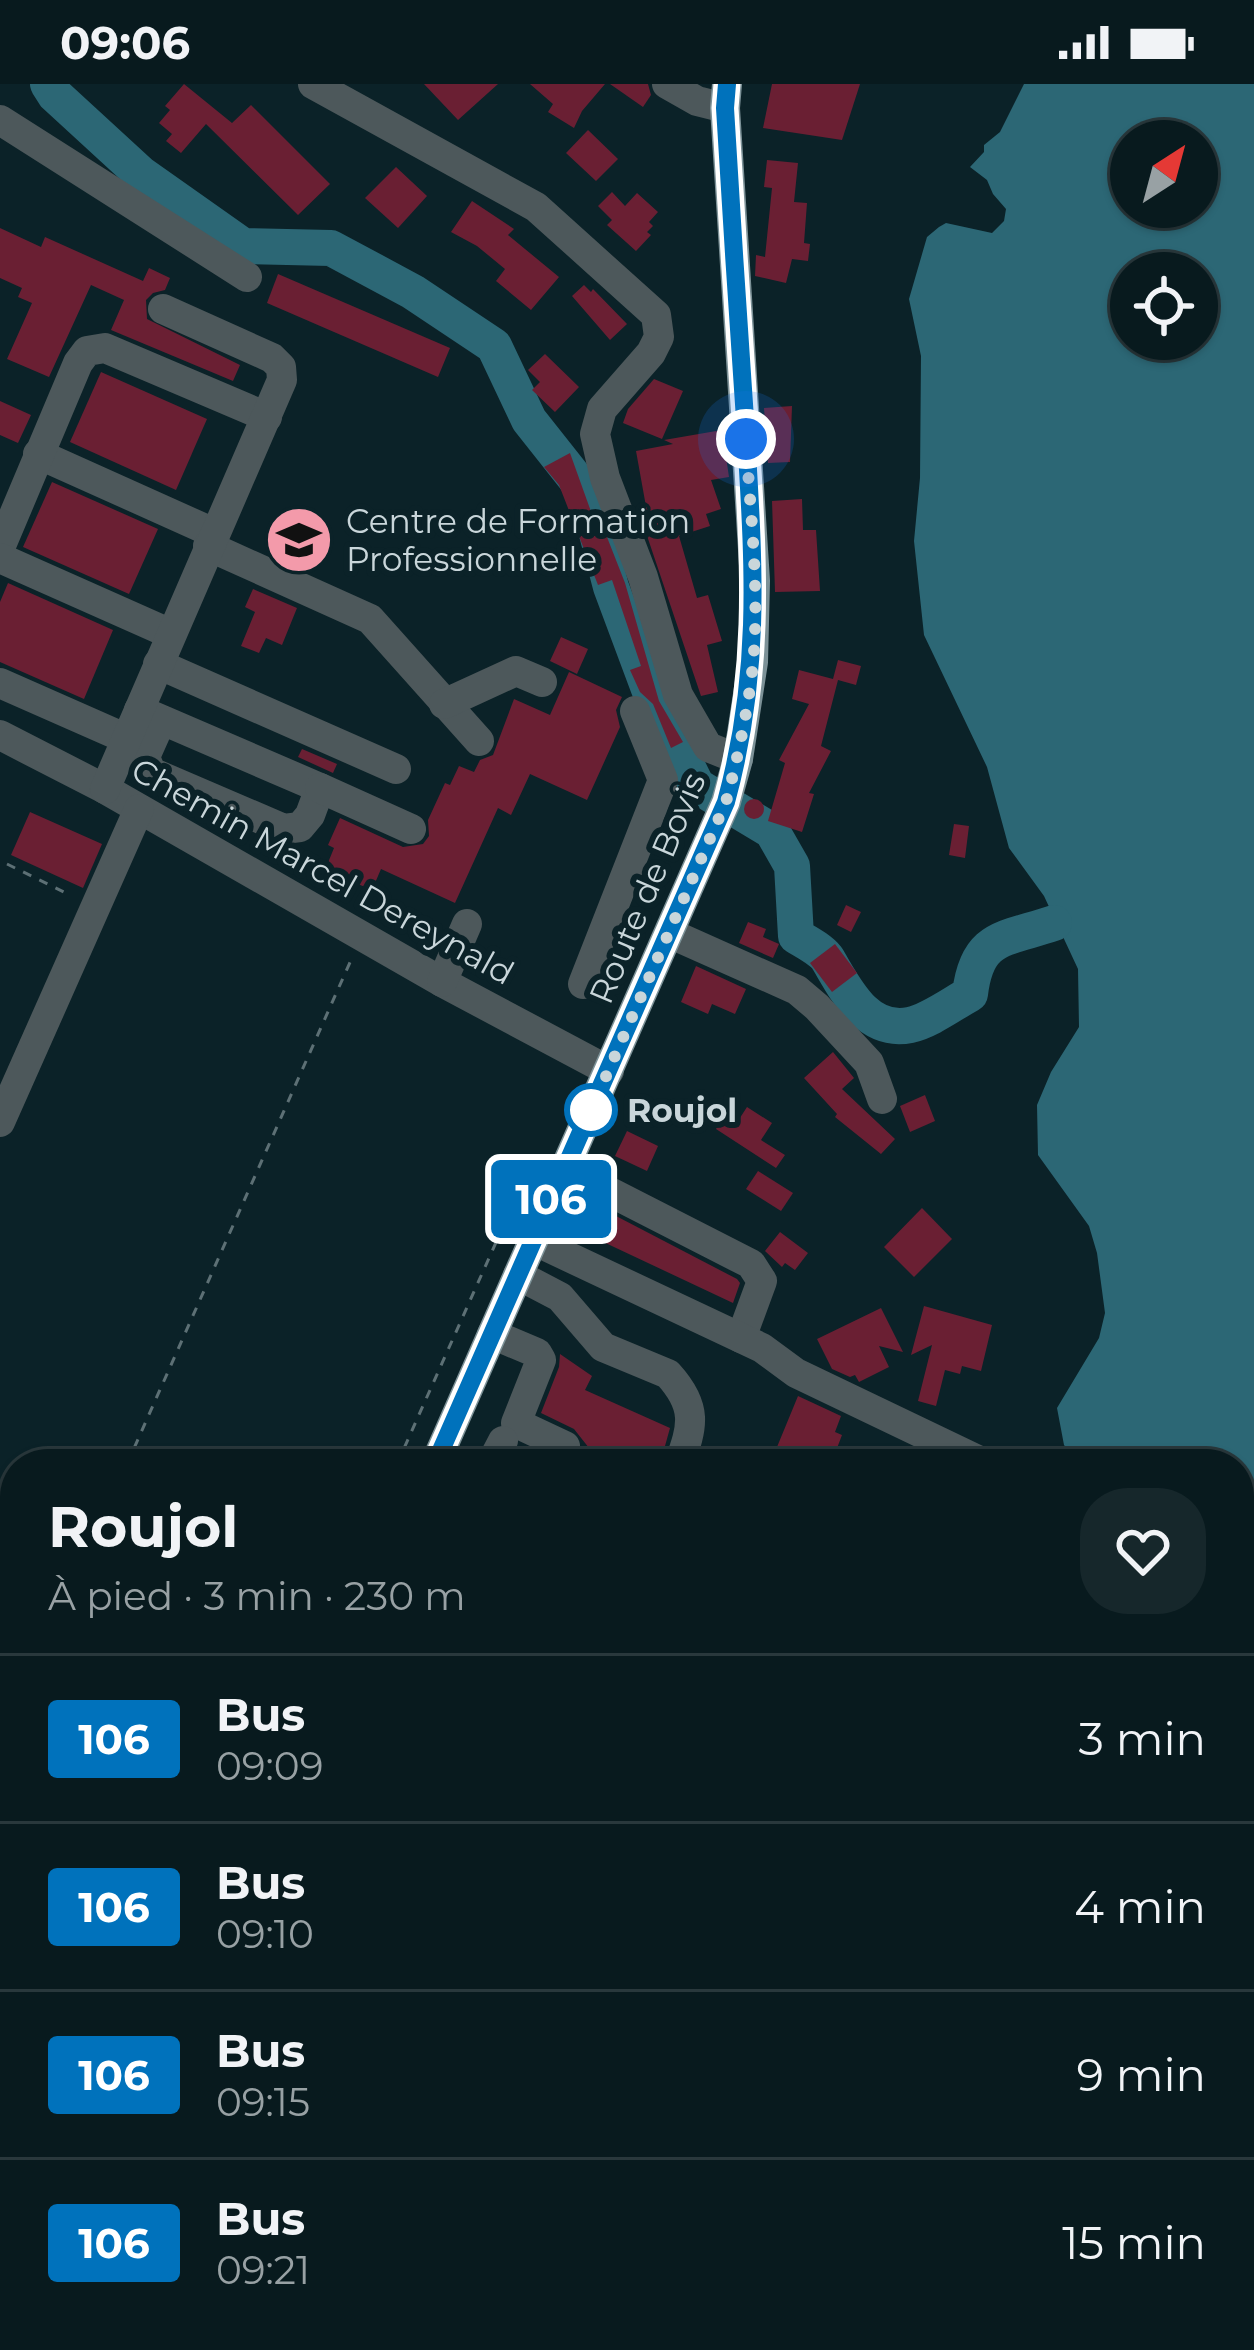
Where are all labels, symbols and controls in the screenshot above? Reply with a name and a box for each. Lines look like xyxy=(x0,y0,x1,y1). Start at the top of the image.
text: 09:06 xyxy=(60,15,190,70)
north arrow xyxy=(1110,120,1218,228)
map controls xyxy=(1110,120,1218,360)
button: locate xyxy=(1110,252,1218,360)
your location xyxy=(716,409,776,469)
place label: Centre de Formation Professionnelle xyxy=(346,501,690,579)
school or university icon: Centre de Formation Professionnelle xyxy=(264,505,334,575)
street label: Chemin Marcel Dereynald xyxy=(125,749,521,993)
street label: Route de Bovis xyxy=(580,767,714,1009)
marker: Roujol xyxy=(566,1085,616,1135)
place label: Roujol xyxy=(627,1090,737,1130)
line badge: 106 xyxy=(482,1160,620,1238)
text: 106 xyxy=(515,1173,587,1225)
button: heart xyxy=(1080,1488,1206,1614)
text: Roujol xyxy=(48,1492,238,1561)
text: À pied · 3 min · 230 m xyxy=(48,1572,466,1620)
text: Bus xyxy=(216,1687,305,1742)
text: 3 min xyxy=(1079,1711,1206,1766)
text: 106 xyxy=(78,1713,150,1765)
text: 09:09 xyxy=(216,1742,323,1790)
text: Bus xyxy=(216,1855,305,1910)
text: 4 min xyxy=(1074,1879,1206,1934)
text: 106 xyxy=(78,1881,150,1933)
text: 09:10 xyxy=(216,1910,314,1958)
text: Bus xyxy=(216,2023,305,2078)
text: 9 min xyxy=(1077,2047,1206,2102)
text: 106 xyxy=(78,2049,150,2101)
text: 09:15 xyxy=(216,2078,310,2126)
text: Bus xyxy=(216,2191,305,2246)
text: 15 min xyxy=(1062,2215,1206,2270)
text: 106 xyxy=(78,2217,150,2269)
text: 09:21 xyxy=(216,2246,310,2294)

